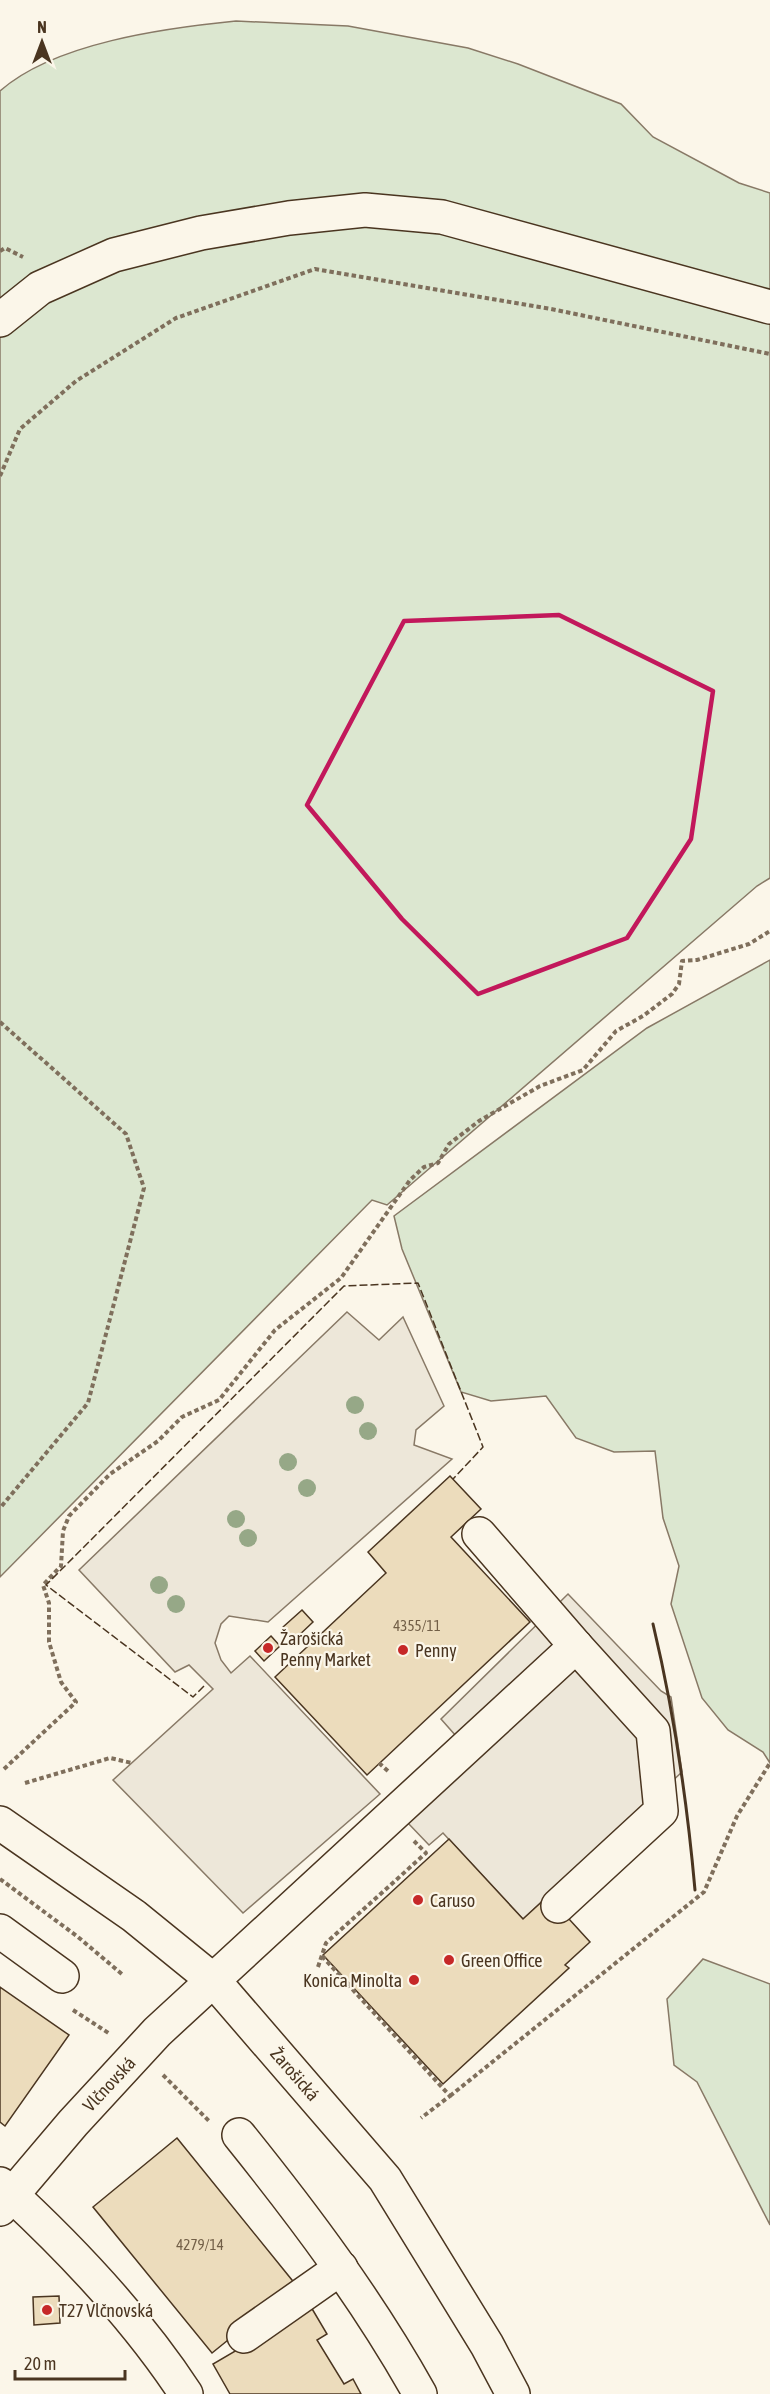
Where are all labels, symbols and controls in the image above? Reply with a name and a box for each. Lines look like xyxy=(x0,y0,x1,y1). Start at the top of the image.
north arrow xyxy=(12,12,72,72)
text: N xyxy=(37,18,47,36)
house number: 4355/11 xyxy=(393,1617,441,1634)
place label: Žarošická Penny Market xyxy=(280,1628,371,1670)
place label: Penny xyxy=(415,1640,457,1661)
marker: Žarošická Penny Market xyxy=(261,1641,275,1655)
marker: Penny xyxy=(396,1643,410,1657)
place label: Caruso xyxy=(430,1890,475,1911)
marker: Caruso xyxy=(411,1893,425,1907)
place label: Green Office xyxy=(461,1950,543,1971)
marker: Green Office xyxy=(442,1953,456,1967)
place label: Konica Minolta xyxy=(303,1970,402,1991)
marker: Konica Minolta xyxy=(407,1973,421,1987)
street label: Žarošická xyxy=(266,2043,324,2105)
street label: Vlčnovská xyxy=(78,2052,140,2116)
house number: 4279/14 xyxy=(176,2236,224,2253)
place label: T27 Vlčnovská xyxy=(59,2300,153,2321)
marker: T27 Vlčnovská xyxy=(40,2303,54,2317)
scale bar xyxy=(15,2343,124,2381)
text: 20 m xyxy=(24,2353,56,2374)

